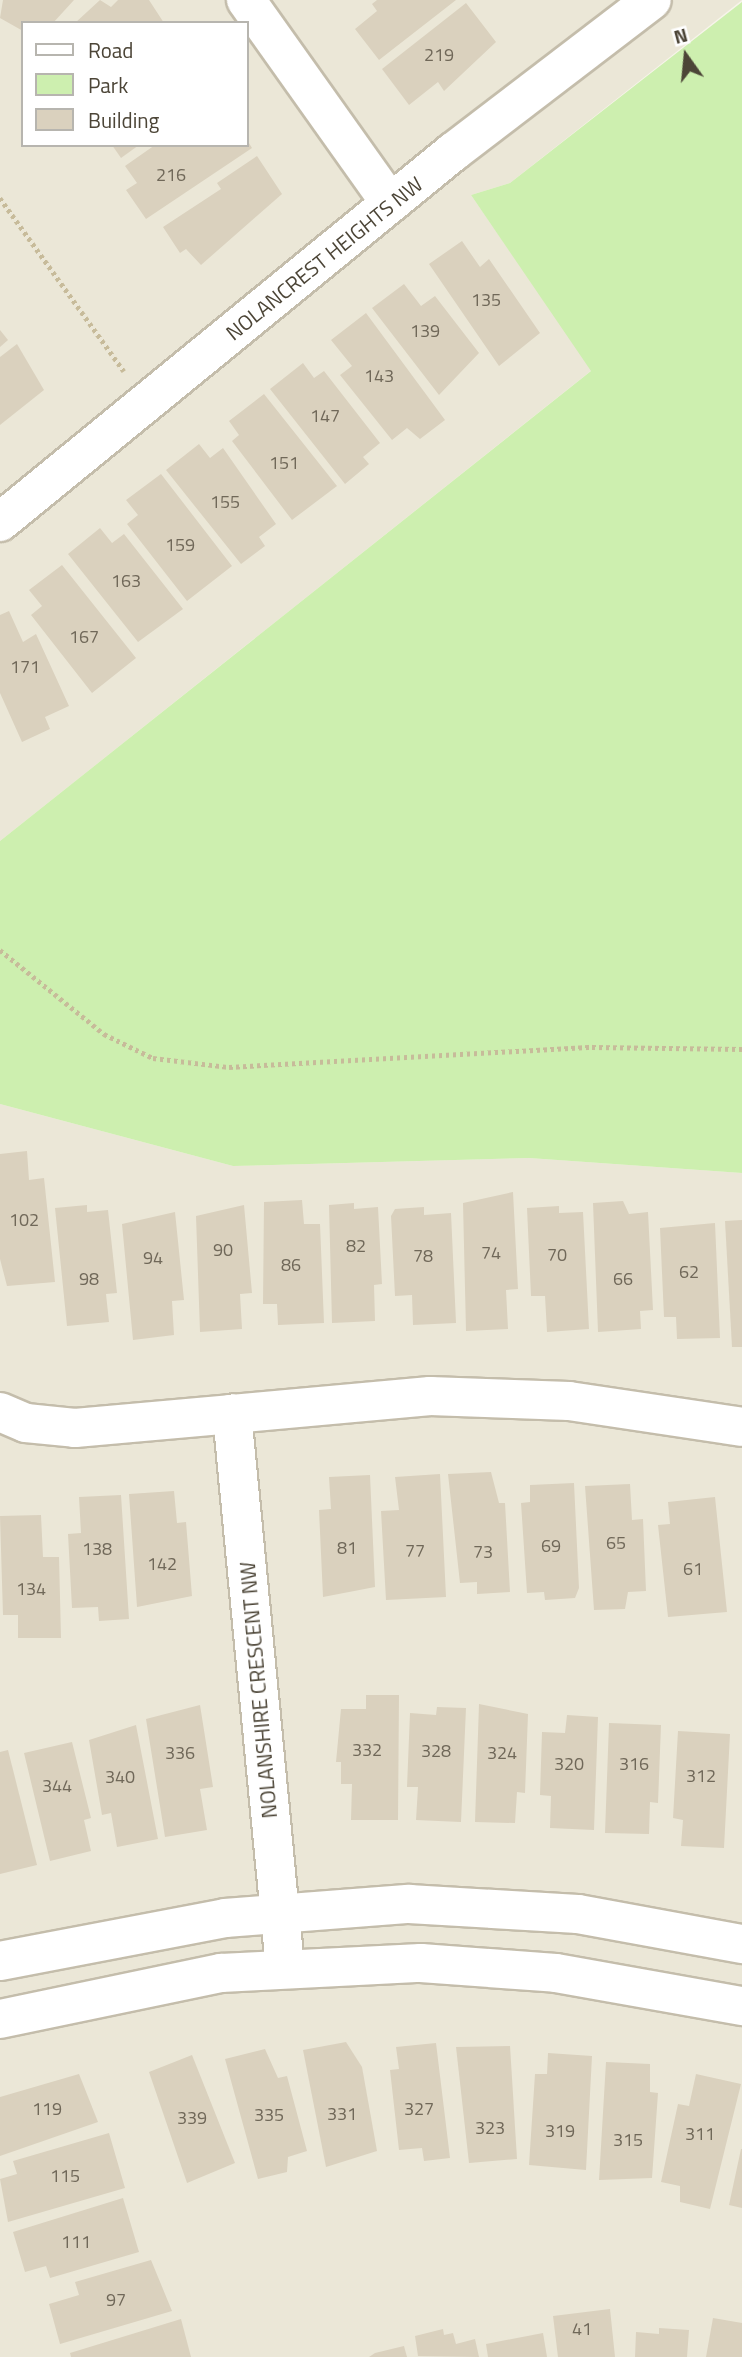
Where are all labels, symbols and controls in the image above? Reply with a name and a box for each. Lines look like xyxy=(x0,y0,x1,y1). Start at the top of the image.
text: N xyxy=(670,20,691,51)
legend xyxy=(21,21,248,147)
north arrow xyxy=(651,21,721,91)
text: Road xyxy=(88,34,133,66)
house number: 219 xyxy=(424,44,454,66)
text: Park xyxy=(88,69,128,101)
text: Building xyxy=(88,104,159,136)
house number: 216 xyxy=(156,164,186,186)
street label: NOLANCREST HEIGHTS NW xyxy=(221,171,427,345)
house number: 135 xyxy=(471,289,501,311)
house number: 139 xyxy=(410,320,440,342)
house number: 143 xyxy=(364,365,394,387)
house number: 147 xyxy=(310,405,340,427)
house number: 151 xyxy=(269,452,299,474)
house number: 155 xyxy=(210,491,240,513)
house number: 159 xyxy=(165,534,195,556)
house number: 163 xyxy=(111,570,141,592)
house number: 167 xyxy=(69,626,99,648)
house number: 171 xyxy=(10,656,40,678)
house number: 102 xyxy=(9,1209,39,1231)
house number: 82 xyxy=(346,1235,366,1257)
house number: 90 xyxy=(213,1239,233,1261)
house number: 74 xyxy=(481,1242,501,1264)
house number: 70 xyxy=(547,1244,567,1266)
house number: 78 xyxy=(413,1245,433,1267)
house number: 94 xyxy=(143,1247,163,1269)
house number: 86 xyxy=(281,1254,301,1276)
house number: 62 xyxy=(679,1261,699,1283)
house number: 98 xyxy=(79,1268,99,1290)
house number: 66 xyxy=(613,1268,633,1290)
house number: 65 xyxy=(606,1532,626,1554)
house number: 69 xyxy=(541,1535,561,1557)
house number: 81 xyxy=(337,1537,357,1559)
house number: 138 xyxy=(82,1538,112,1560)
house number: 77 xyxy=(405,1540,425,1562)
house number: 73 xyxy=(473,1541,493,1563)
house number: 142 xyxy=(147,1553,177,1575)
house number: 61 xyxy=(683,1558,703,1580)
street label: NOLANSHIRE CRESCENT NW xyxy=(234,1561,282,1819)
house number: 134 xyxy=(16,1578,46,1600)
house number: 332 xyxy=(352,1739,382,1761)
house number: 328 xyxy=(421,1740,451,1762)
house number: 336 xyxy=(165,1742,195,1764)
house number: 324 xyxy=(487,1742,517,1764)
house number: 320 xyxy=(554,1753,584,1775)
house number: 316 xyxy=(619,1753,649,1775)
house number: 312 xyxy=(686,1765,716,1787)
house number: 340 xyxy=(105,1766,135,1788)
house number: 344 xyxy=(42,1775,72,1797)
house number: 119 xyxy=(32,2098,62,2120)
house number: 327 xyxy=(404,2098,434,2120)
house number: 331 xyxy=(327,2103,357,2125)
house number: 335 xyxy=(254,2104,284,2126)
house number: 339 xyxy=(177,2107,207,2129)
house number: 323 xyxy=(475,2117,505,2139)
house number: 319 xyxy=(545,2120,575,2142)
house number: 311 xyxy=(685,2123,715,2145)
house number: 315 xyxy=(613,2129,643,2151)
house number: 115 xyxy=(50,2165,80,2187)
house number: 111 xyxy=(61,2231,91,2253)
house number: 97 xyxy=(106,2289,126,2311)
house number: 41 xyxy=(572,2318,592,2340)

